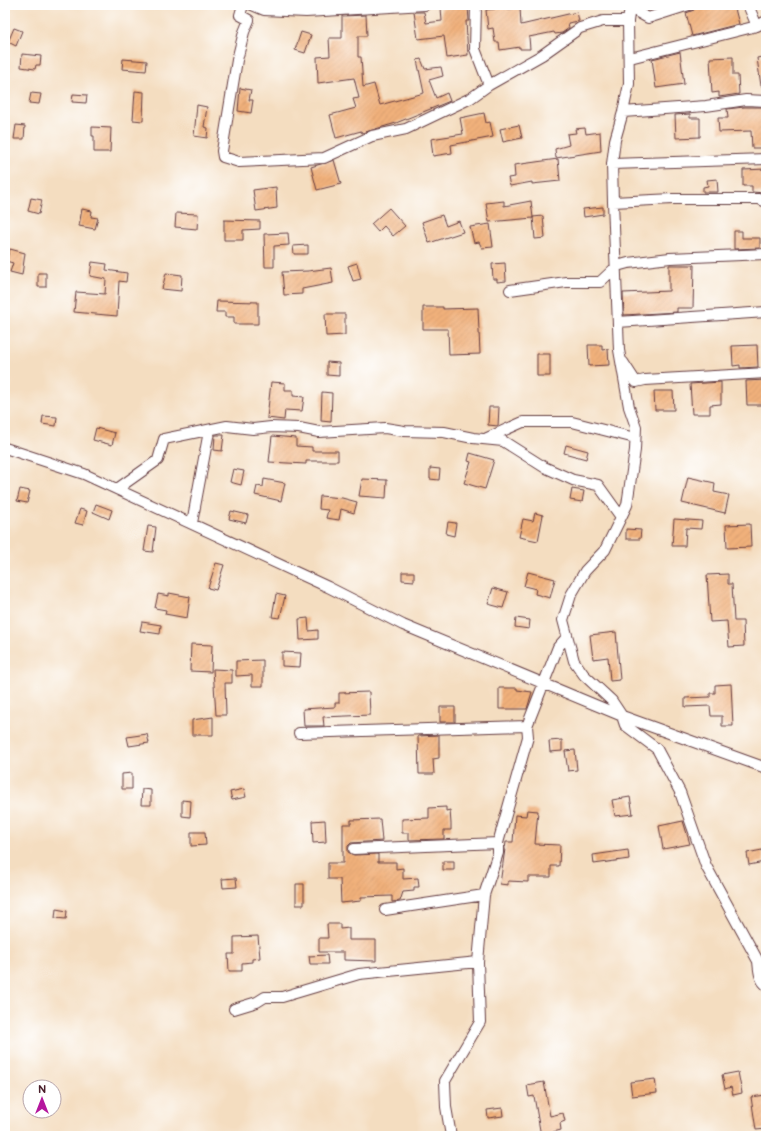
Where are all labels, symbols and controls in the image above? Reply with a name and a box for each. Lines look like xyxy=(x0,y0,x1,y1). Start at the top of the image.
north arrow xyxy=(22,1079,62,1119)
text: N xyxy=(38,1083,46,1096)

